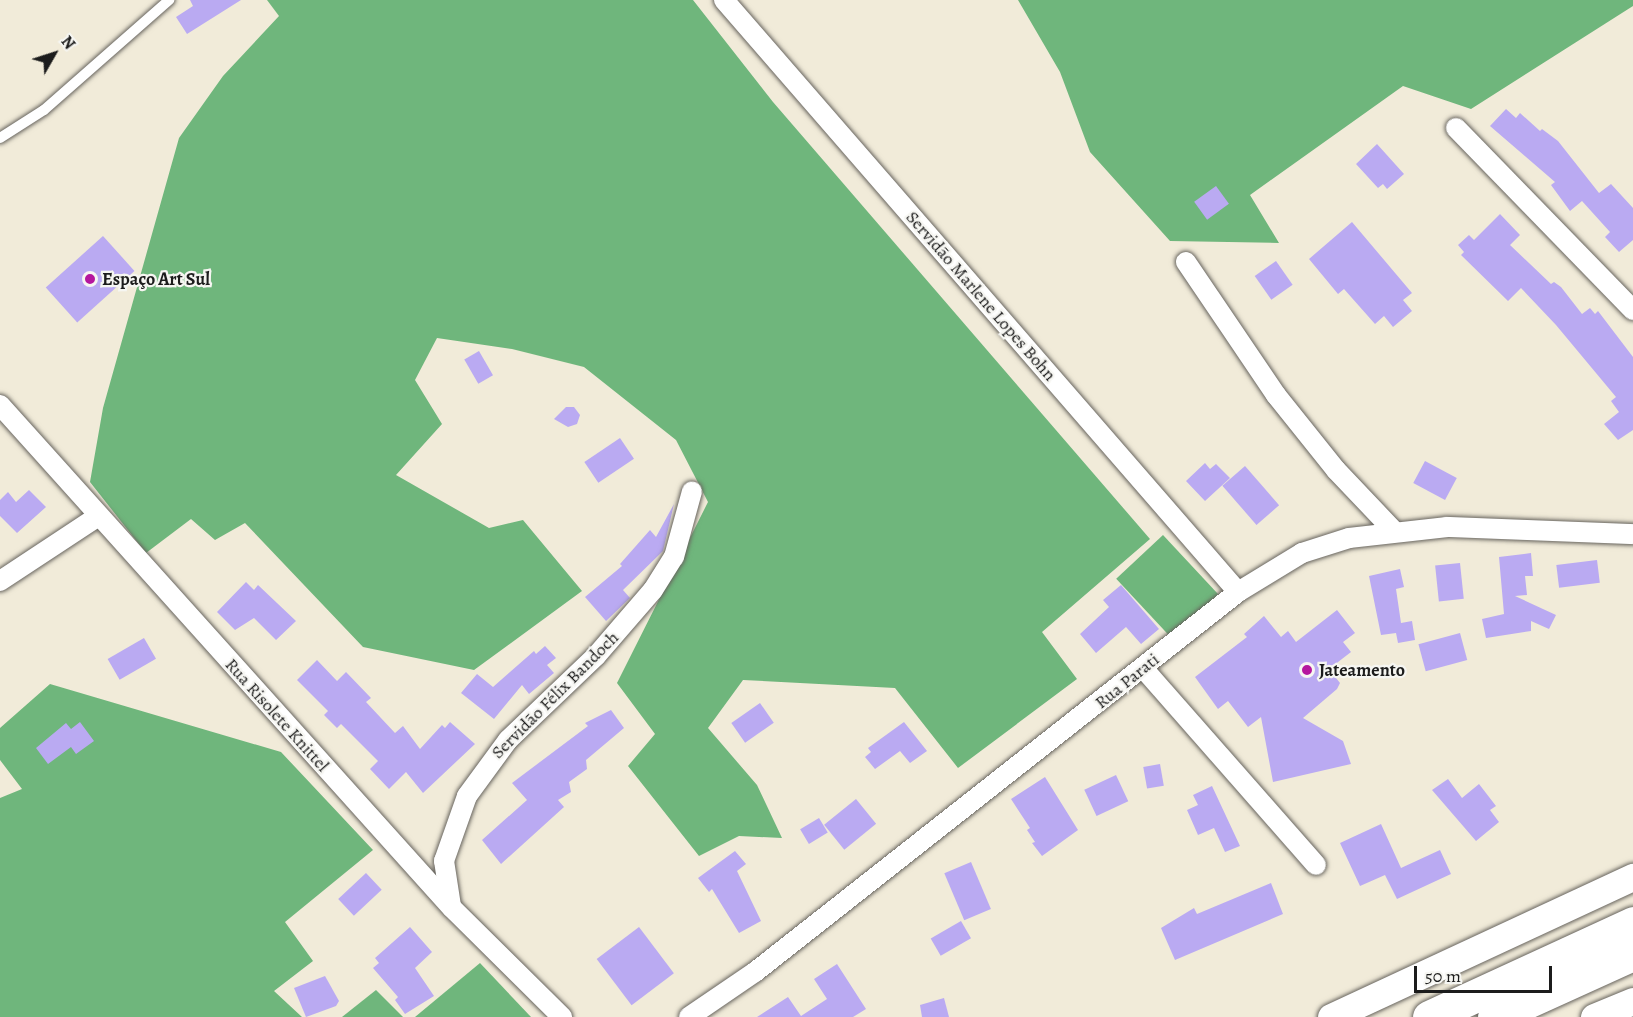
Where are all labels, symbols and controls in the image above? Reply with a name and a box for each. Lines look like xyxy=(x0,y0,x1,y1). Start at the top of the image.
north arrow xyxy=(24,24,84,84)
text: N xyxy=(56,31,80,54)
street label: Servidão Marlene Lopes Bohn xyxy=(901,207,1061,385)
place label: Espaço Art Sul xyxy=(102,268,210,290)
marker: Espaço Art Sul xyxy=(83,272,97,286)
street label: Servidão Félix Bandoch xyxy=(487,627,623,763)
street label: Rua Parati xyxy=(1091,649,1163,713)
street label: Rua Risolete Knittel xyxy=(221,654,333,776)
place label: Jateamento xyxy=(1319,659,1405,681)
marker: Jateamento xyxy=(1300,663,1314,677)
scale bar xyxy=(1417,954,1555,992)
text: 50 m xyxy=(1425,964,1461,988)

